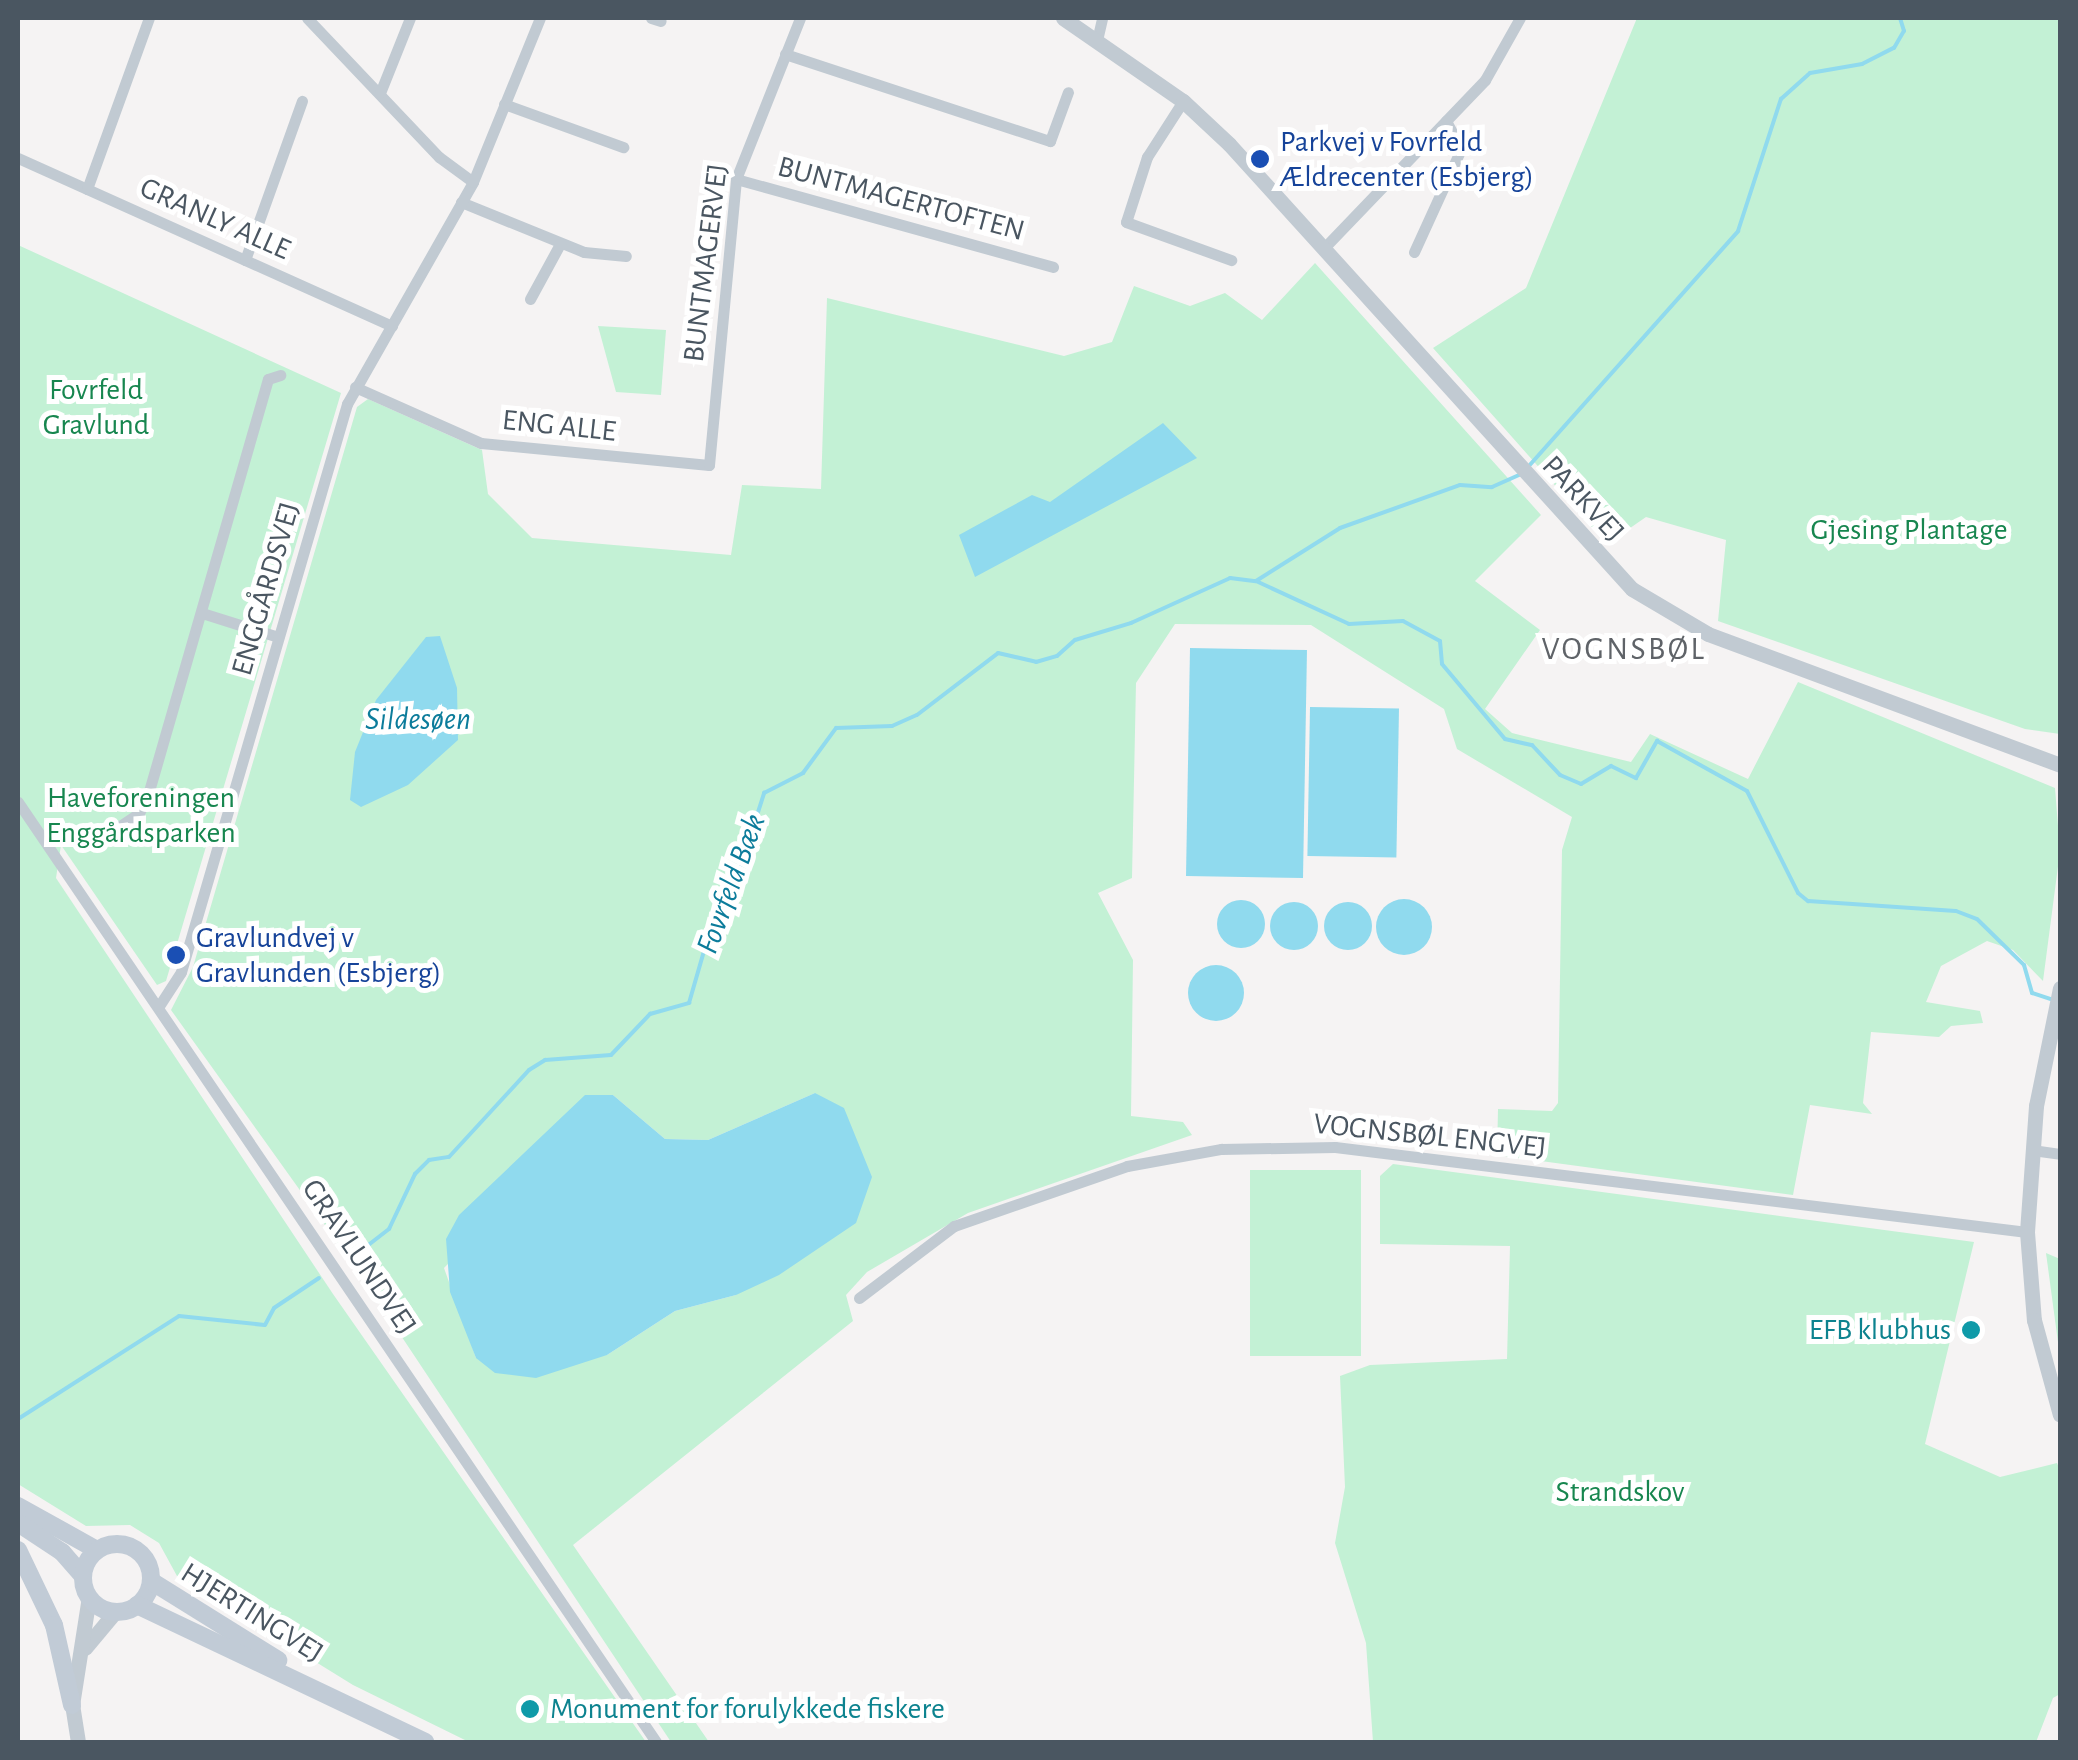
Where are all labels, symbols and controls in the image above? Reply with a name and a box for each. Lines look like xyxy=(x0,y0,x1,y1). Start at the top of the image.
place label: Parkvej v Fovrfeld Ældrecenter (Esbjerg) xyxy=(1280,124,1534,194)
marker: Parkvej v Fovrfeld Ældrecenter (Esbjerg) xyxy=(1249,148,1271,170)
street label: BUNTMAGERTOFTEN xyxy=(774,149,1028,249)
street label: BUNTMAGERVEJ xyxy=(676,162,736,364)
street label: GRANLY ALLE xyxy=(134,170,296,268)
park label: Fovrfeld Gravlund xyxy=(43,372,149,442)
street label: ENG ALLE xyxy=(500,402,618,450)
street label: PARKVEJ xyxy=(1534,448,1632,550)
street label: ENGGÅRDSVEJ xyxy=(224,498,308,680)
park label: Gjesing Plantage xyxy=(1810,512,2008,548)
district label: VOGNSBØL xyxy=(1542,630,1706,668)
water label: Sildesøen xyxy=(365,700,471,738)
park label: Haveforeningen Enggårdsparken xyxy=(46,780,236,850)
water label: Fovrfeld Bæk xyxy=(688,809,774,959)
place label: Gravlundvej v Gravlunden (Esbjerg) xyxy=(196,920,442,990)
marker: Gravlundvej v Gravlunden (Esbjerg) xyxy=(165,944,187,966)
street label: VOGNSBØL ENGVEJ xyxy=(1312,1106,1548,1166)
street label: GRAVLUNDVEJ xyxy=(294,1172,424,1342)
place label: EFB klubhus xyxy=(1809,1312,1951,1348)
marker: EFB klubhus xyxy=(1960,1319,1982,1341)
park label: Strandskov xyxy=(1556,1474,1684,1510)
street label: HJERTINGVEJ xyxy=(174,1555,330,1671)
place label: Monument for forulykkede fiskere xyxy=(550,1691,945,1727)
marker: Monument for forulykkede fiskere xyxy=(519,1698,541,1720)

